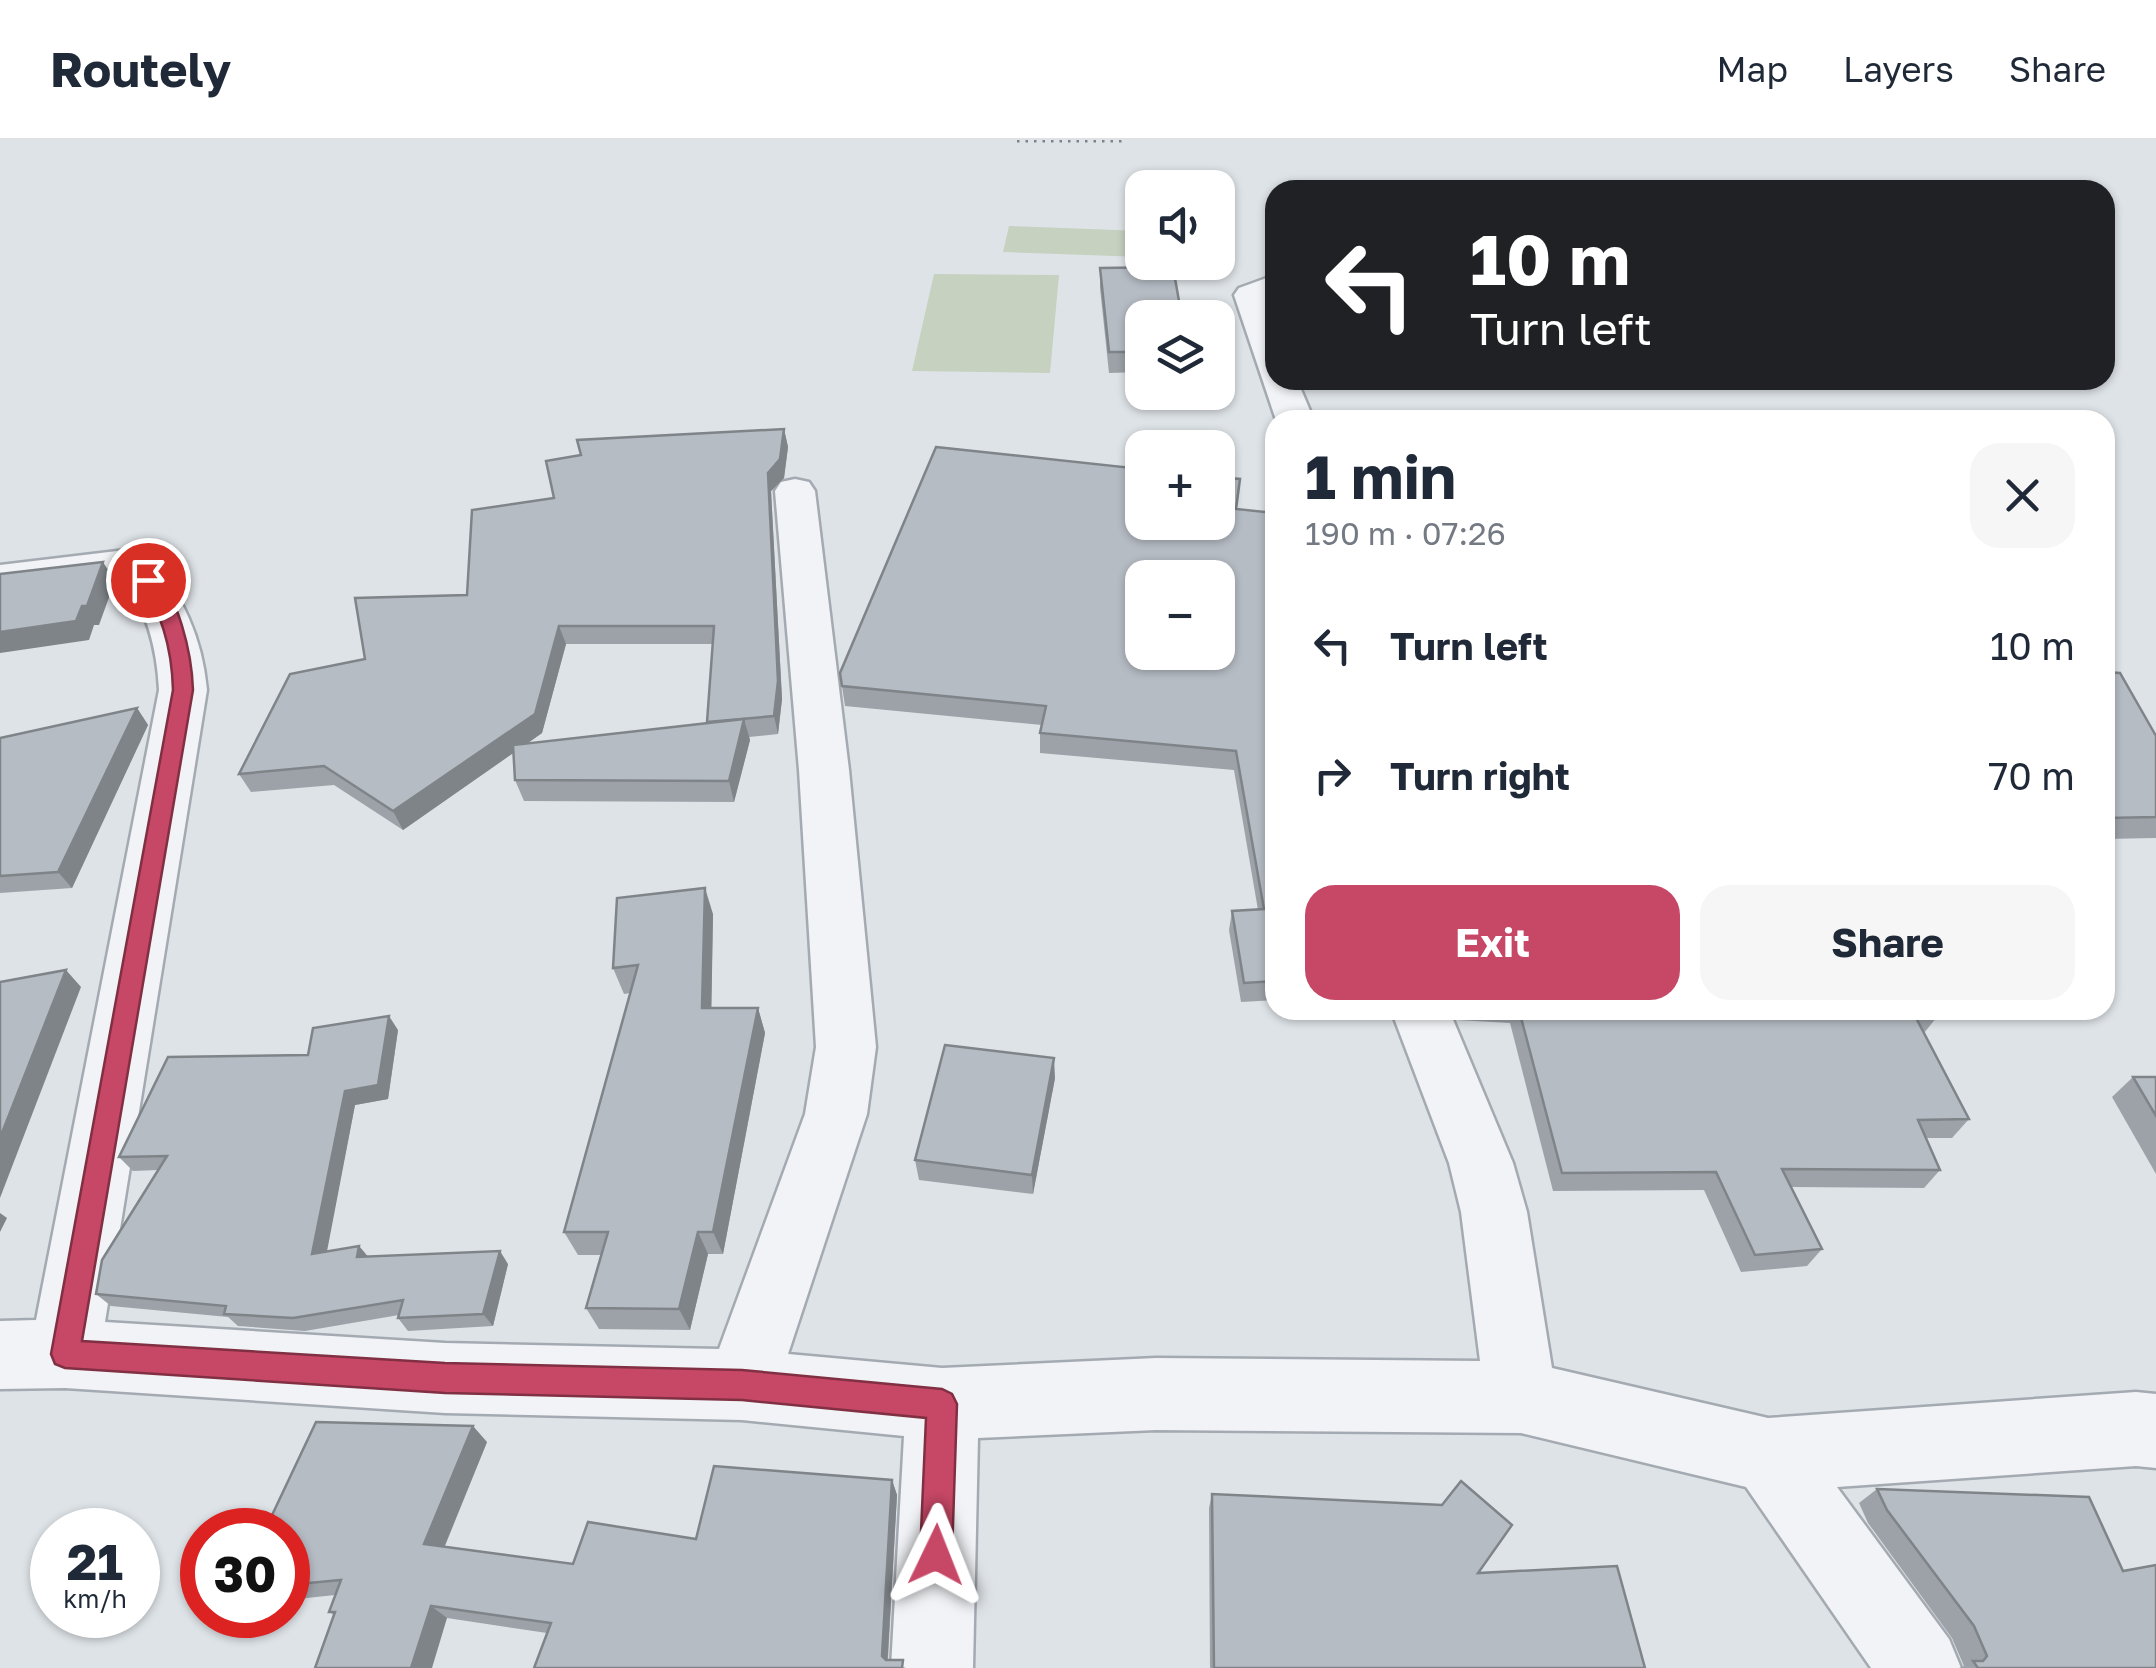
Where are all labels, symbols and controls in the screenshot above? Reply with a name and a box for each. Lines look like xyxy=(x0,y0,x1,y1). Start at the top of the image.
text: Routely xyxy=(50,40,231,98)
text: Map xyxy=(1717,48,1788,90)
text: Layers xyxy=(1843,48,1954,90)
text: Share xyxy=(2009,48,2106,90)
map controls xyxy=(1125,170,1235,670)
button: sound xyxy=(1125,170,1235,280)
text: 10 m xyxy=(1470,216,1630,300)
icon: left xyxy=(1305,220,1435,350)
button: layers xyxy=(1125,300,1235,410)
text: Turn left xyxy=(1470,301,1652,355)
button: + xyxy=(1125,430,1235,540)
text: 1 min xyxy=(1305,440,1456,512)
button: close xyxy=(1970,443,2075,548)
text: 190 m · 07:26 xyxy=(1305,514,1506,552)
pin xyxy=(106,538,191,623)
icon: arrive xyxy=(121,553,176,608)
button: − xyxy=(1125,560,1235,670)
icon: left xyxy=(1305,618,1360,673)
text: Turn left xyxy=(1390,623,1548,668)
text: 10 m xyxy=(1990,623,2075,668)
icon: right xyxy=(1305,748,1360,803)
text: Turn right xyxy=(1390,753,1570,798)
text: 70 m xyxy=(1988,753,2075,798)
button: Exit xyxy=(1305,885,1680,1000)
button: Share xyxy=(1700,885,2075,1000)
position arrow xyxy=(884,1503,988,1607)
speed limit sign: 30 xyxy=(180,1508,310,1638)
text: 21 xyxy=(67,1531,123,1591)
text: km/h xyxy=(63,1583,127,1614)

